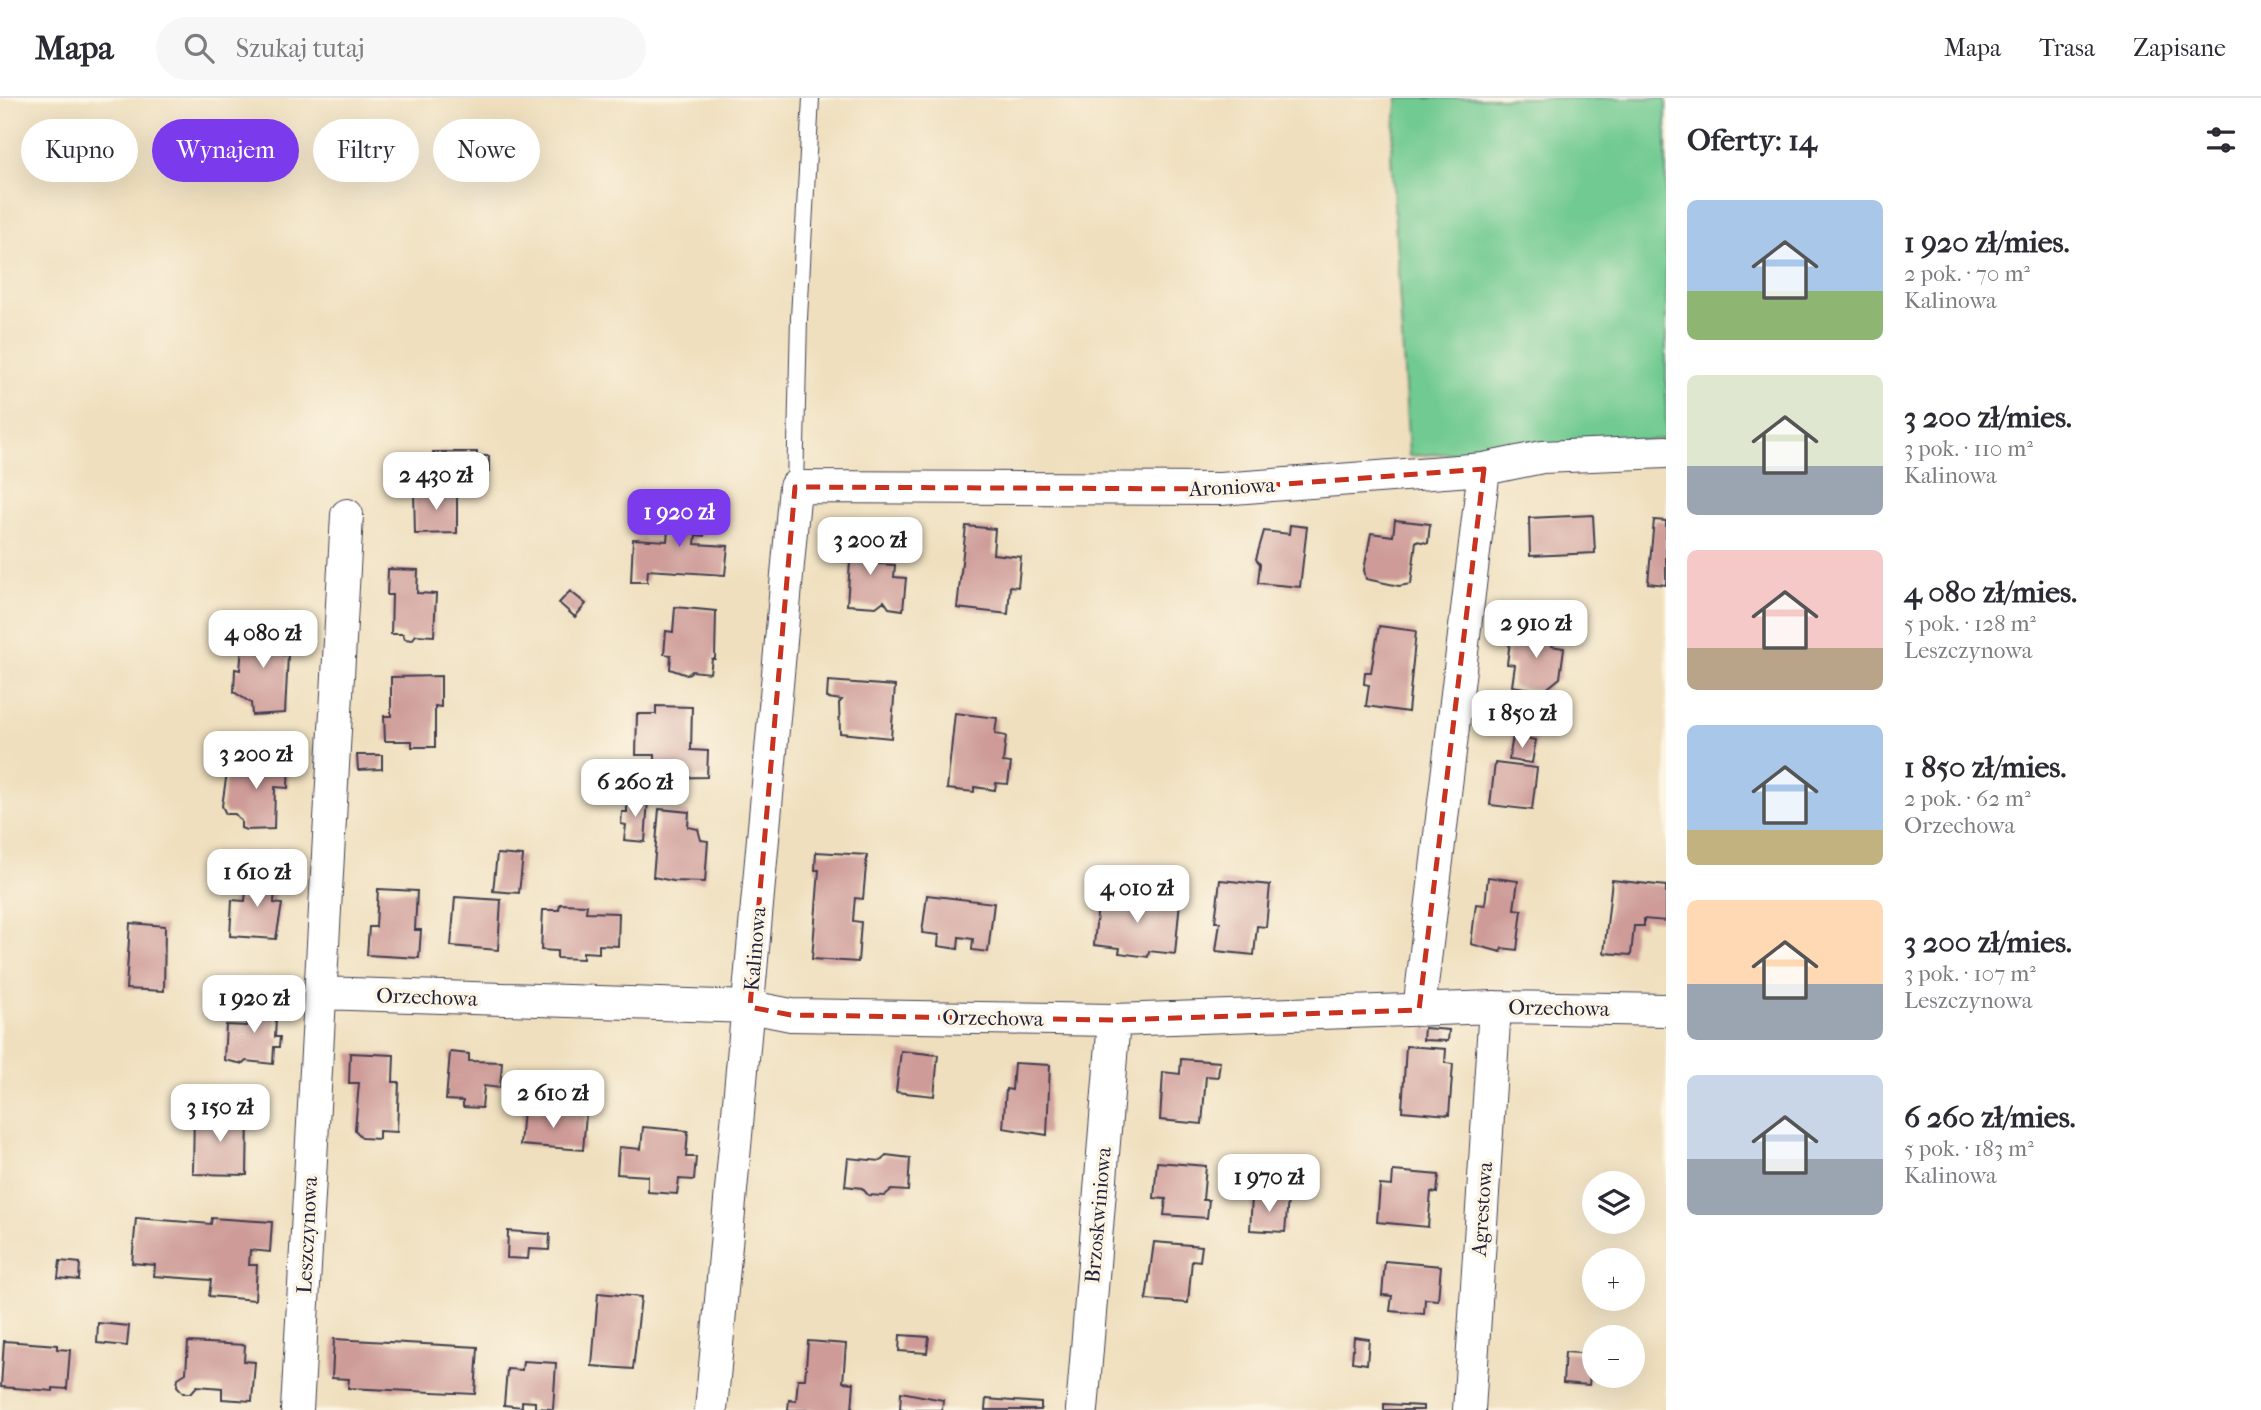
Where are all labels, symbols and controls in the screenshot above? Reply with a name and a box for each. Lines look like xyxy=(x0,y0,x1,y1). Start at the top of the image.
search box xyxy=(156,17,646,80)
text: Mapa xyxy=(35,29,114,68)
icon: search xyxy=(180,29,218,67)
text: Szukaj tutaj xyxy=(236,33,365,64)
text: Mapa xyxy=(1944,34,2001,62)
text: Trasa xyxy=(2039,34,2095,62)
text: Zapisane xyxy=(2133,34,2226,62)
chip: Kupno xyxy=(21,119,138,182)
chip: Wynajem xyxy=(152,119,299,182)
chip: Filtry xyxy=(313,119,419,182)
chip: Nowe xyxy=(433,119,540,182)
icon: filters xyxy=(2202,121,2240,159)
text: Oferty: 14 xyxy=(1687,123,1817,158)
text: 1 920 zł/mies. xyxy=(1904,225,2069,260)
icon: home xyxy=(1743,228,1827,312)
text: 2 pok. · 70 m² xyxy=(1904,260,2030,287)
text: Kalinowa xyxy=(1904,287,1997,314)
text: 3 200 zł/mies. xyxy=(1904,400,2072,435)
icon: home xyxy=(1743,403,1827,487)
text: 3 pok. · 110 m² xyxy=(1904,435,2033,462)
pin: 2 430 zł xyxy=(364,452,508,512)
text: 2 430 zł xyxy=(399,461,473,488)
text: Kalinowa xyxy=(1904,462,1997,489)
street label: Aroniowa xyxy=(1187,473,1276,501)
pin: 1 920 zł xyxy=(607,490,751,549)
text: 1 920 zł xyxy=(643,498,715,525)
pin: 3 200 zł xyxy=(798,518,942,577)
text: 3 200 zł xyxy=(833,526,907,553)
text: 4 080 zł/mies. xyxy=(1904,575,2077,610)
icon: home xyxy=(1743,578,1827,662)
pin: 2 910 zł xyxy=(1464,601,1608,660)
text: 2 910 zł xyxy=(1500,609,1572,636)
pin: 4 080 zł xyxy=(191,610,335,670)
text: 5 pok. · 128 m² xyxy=(1904,610,2036,637)
text: 4 080 zł xyxy=(225,619,301,646)
text: Leszczynowa xyxy=(1904,637,2032,664)
pin: 1 850 zł xyxy=(1450,690,1594,750)
text: 1 850 zł xyxy=(1488,699,1556,726)
pin: 3 200 zł xyxy=(184,732,328,791)
text: 3 200 zł xyxy=(219,740,293,767)
text: 1 850 zł/mies. xyxy=(1904,750,2066,785)
icon: home xyxy=(1743,753,1827,837)
pin: 6 260 zł xyxy=(563,760,707,819)
text: 6 260 zł xyxy=(597,768,673,795)
text: 2 pok. · 62 m² xyxy=(1904,785,2031,812)
text: Orzechowa xyxy=(1904,812,2015,839)
pin: 1 610 zł xyxy=(185,850,329,909)
text: 1 610 zł xyxy=(223,858,291,885)
pin: 4 010 zł xyxy=(1065,866,1209,925)
text: 4 010 zł xyxy=(1100,874,1174,901)
street label: Kalinowa xyxy=(739,906,771,992)
text: 3 200 zł/mies. xyxy=(1904,925,2072,960)
icon: home xyxy=(1743,928,1827,1012)
text: 3 pok. · 107 m² xyxy=(1904,960,2036,987)
pin: 1 920 zł xyxy=(182,976,326,1035)
street label: Orzechowa xyxy=(376,983,478,1011)
text: 1 920 zł xyxy=(218,984,290,1011)
text: Leszczynowa xyxy=(1904,987,2032,1014)
street label: Orzechowa xyxy=(1508,995,1610,1021)
street label: Orzechowa xyxy=(942,1005,1044,1031)
pin: 2 610 zł xyxy=(481,1070,625,1130)
text: 2 610 zł xyxy=(517,1079,589,1106)
pin: 3 150 zł xyxy=(148,1084,292,1144)
text: 3 150 zł xyxy=(187,1093,253,1120)
text: 6 260 zł/mies. xyxy=(1904,1100,2076,1135)
icon: home xyxy=(1743,1103,1827,1187)
text: 5 pok. · 183 m² xyxy=(1904,1135,2034,1162)
street label: Brzoskwiniowa xyxy=(1080,1146,1116,1284)
pin: 1 970 zł xyxy=(1197,1154,1341,1214)
street label: Agrestowa xyxy=(1467,1161,1497,1258)
text: Kalinowa xyxy=(1904,1162,1997,1189)
text: 1 970 zł xyxy=(1234,1163,1304,1190)
map controls xyxy=(1582,1171,1645,1388)
button: layers xyxy=(1582,1171,1645,1234)
street label: Leszczynowa xyxy=(292,1176,322,1294)
button: + xyxy=(1582,1248,1645,1311)
button: − xyxy=(1582,1325,1645,1388)

